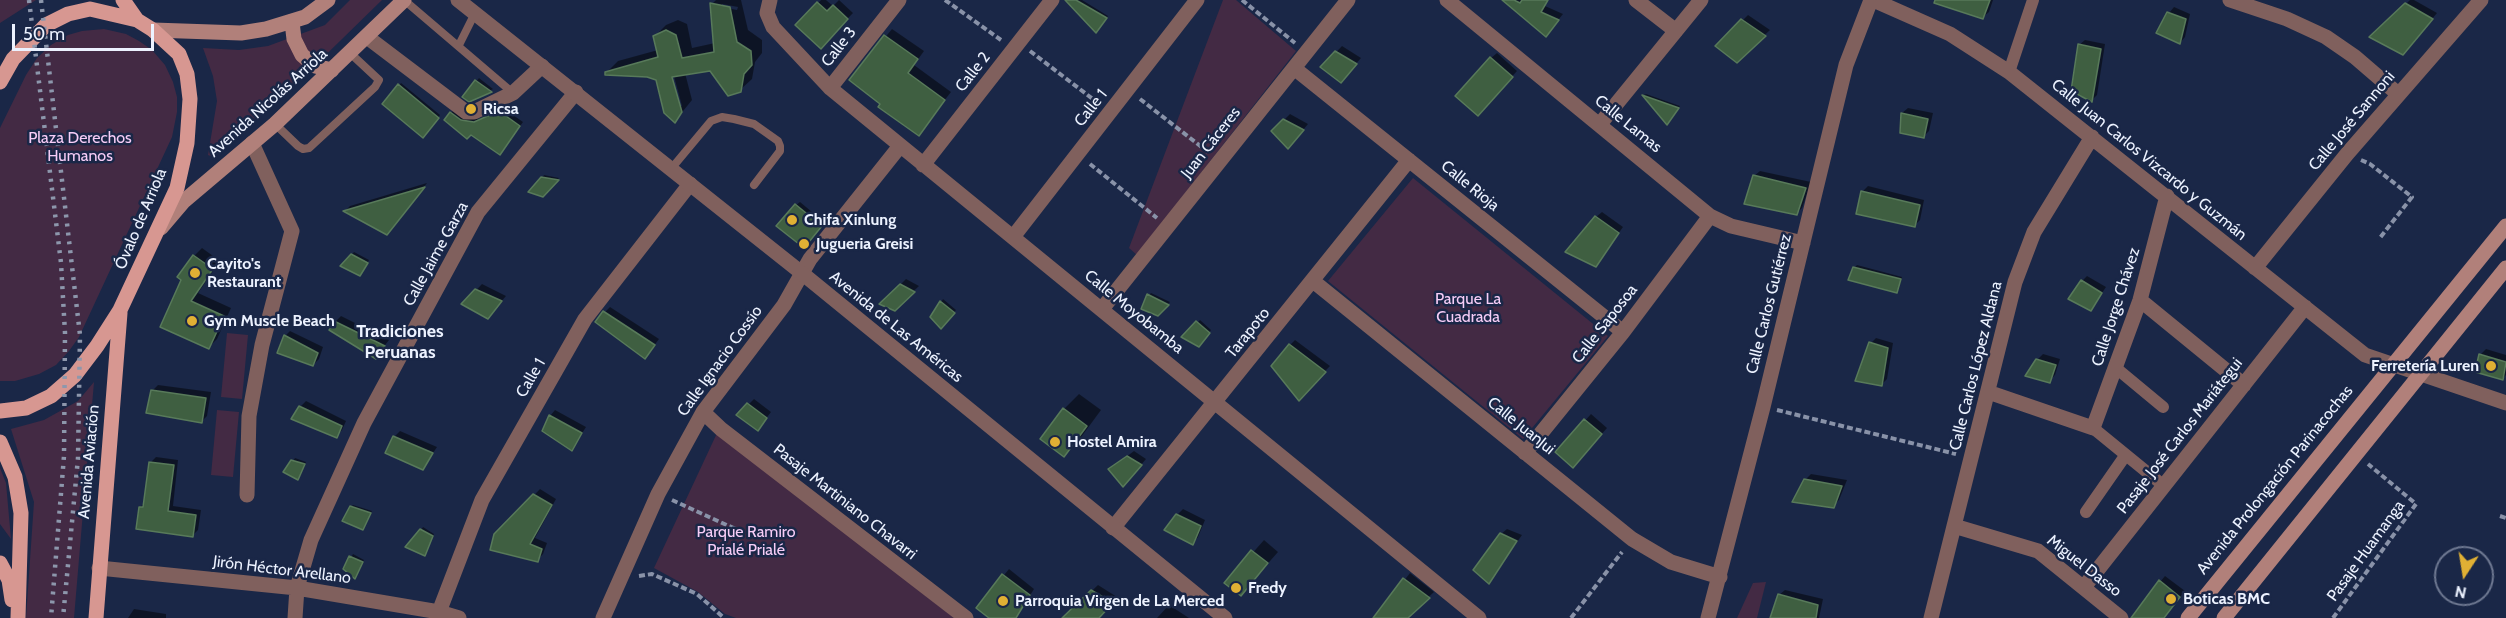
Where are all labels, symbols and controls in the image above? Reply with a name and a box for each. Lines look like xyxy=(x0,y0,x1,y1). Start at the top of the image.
scale bar xyxy=(15,12,158,50)
text: 50 m xyxy=(23,23,65,45)
street label: Calle 3 xyxy=(817,23,861,71)
street label: Avenida Nicolás Arriola xyxy=(205,45,331,161)
street label: Calle 2 xyxy=(952,48,994,96)
street label: Calle José Sannoni xyxy=(2305,67,2399,175)
street label: Calle Juan Carlos Vizcardo y Guzmán xyxy=(2047,75,2251,245)
street label: Calle 1 xyxy=(1071,86,1111,130)
street label: Calle Lamas xyxy=(1591,91,1665,157)
place label: Ricsa xyxy=(483,99,519,119)
marker: Ricsa xyxy=(464,102,478,116)
street label: Juan Cáceres xyxy=(1177,104,1245,182)
park label: Plaza Derechos Humanos xyxy=(28,128,132,166)
street label: Calle Rioja xyxy=(1437,157,1503,215)
street label: Óvalo de Arriola xyxy=(111,165,171,273)
street label: Calle Jaime Garza xyxy=(399,198,473,310)
place label: Chifa Xinlung xyxy=(804,210,896,230)
marker: Chifa Xinlung xyxy=(785,213,799,227)
street label: Calle Carlos Gutiérrez xyxy=(1742,232,1796,376)
place label: Jugueria Greisi xyxy=(816,234,913,254)
marker: Jugueria Greisi xyxy=(797,237,811,251)
street label: Calle Jorge Chávez xyxy=(2088,245,2144,369)
place label: Cayito's Restaurant xyxy=(207,254,281,292)
marker: Cayito's Restaurant xyxy=(188,266,202,280)
street label: Calle Moyobamba xyxy=(1081,266,1187,358)
street label: Avenida de Las Américas xyxy=(825,267,967,387)
street label: Calle Carlos López Aldana xyxy=(1946,279,2006,453)
street label: Calle Saposoa xyxy=(1568,281,1642,367)
park label: Parque La Cuadrada xyxy=(1435,289,1501,327)
street label: Calle Ignacio Cossío xyxy=(673,302,767,420)
street label: Tarapoto xyxy=(1222,304,1274,362)
place label: Gym Muscle Beach xyxy=(204,311,335,331)
marker: Gym Muscle Beach xyxy=(185,314,199,328)
district label: Tradiciones Peruanas xyxy=(356,321,444,364)
street label: Pasaje José Carlos Mariátegui xyxy=(2113,354,2247,518)
street label: Calle 1 xyxy=(512,355,550,401)
place label: Ferretería Luren xyxy=(2371,356,2479,376)
marker: Ferretería Luren xyxy=(2484,359,2498,373)
street label: Avenida Prolongación Parinacochas xyxy=(2193,382,2357,578)
street label: Calle JuanJui xyxy=(1483,393,1559,459)
street label: Avenida Aviación xyxy=(74,404,104,520)
place label: Hostel Amira xyxy=(1067,432,1157,452)
marker: Hostel Amira xyxy=(1048,435,1062,449)
street label: Pasaje Martiniano Chavarri xyxy=(769,440,921,564)
street label: Pasaje Huamanga xyxy=(2323,497,2409,605)
park label: Parque Ramiro Prialé Prialé xyxy=(697,522,795,560)
street label: Miguel Dasso xyxy=(2043,531,2125,601)
north arrow xyxy=(2434,546,2494,606)
street label: Jirón Héctor Arellano xyxy=(212,552,352,588)
place label: Fredy xyxy=(1248,578,1287,598)
marker: Fredy xyxy=(1229,581,1243,595)
text: N xyxy=(2453,582,2468,603)
place label: Boticas BMC xyxy=(2183,589,2270,609)
place label: Parroquia Virgen de La Merced xyxy=(1015,591,1224,611)
marker: Boticas BMC xyxy=(2164,592,2178,606)
marker: Parroquia Virgen de La Merced xyxy=(996,594,1010,608)

